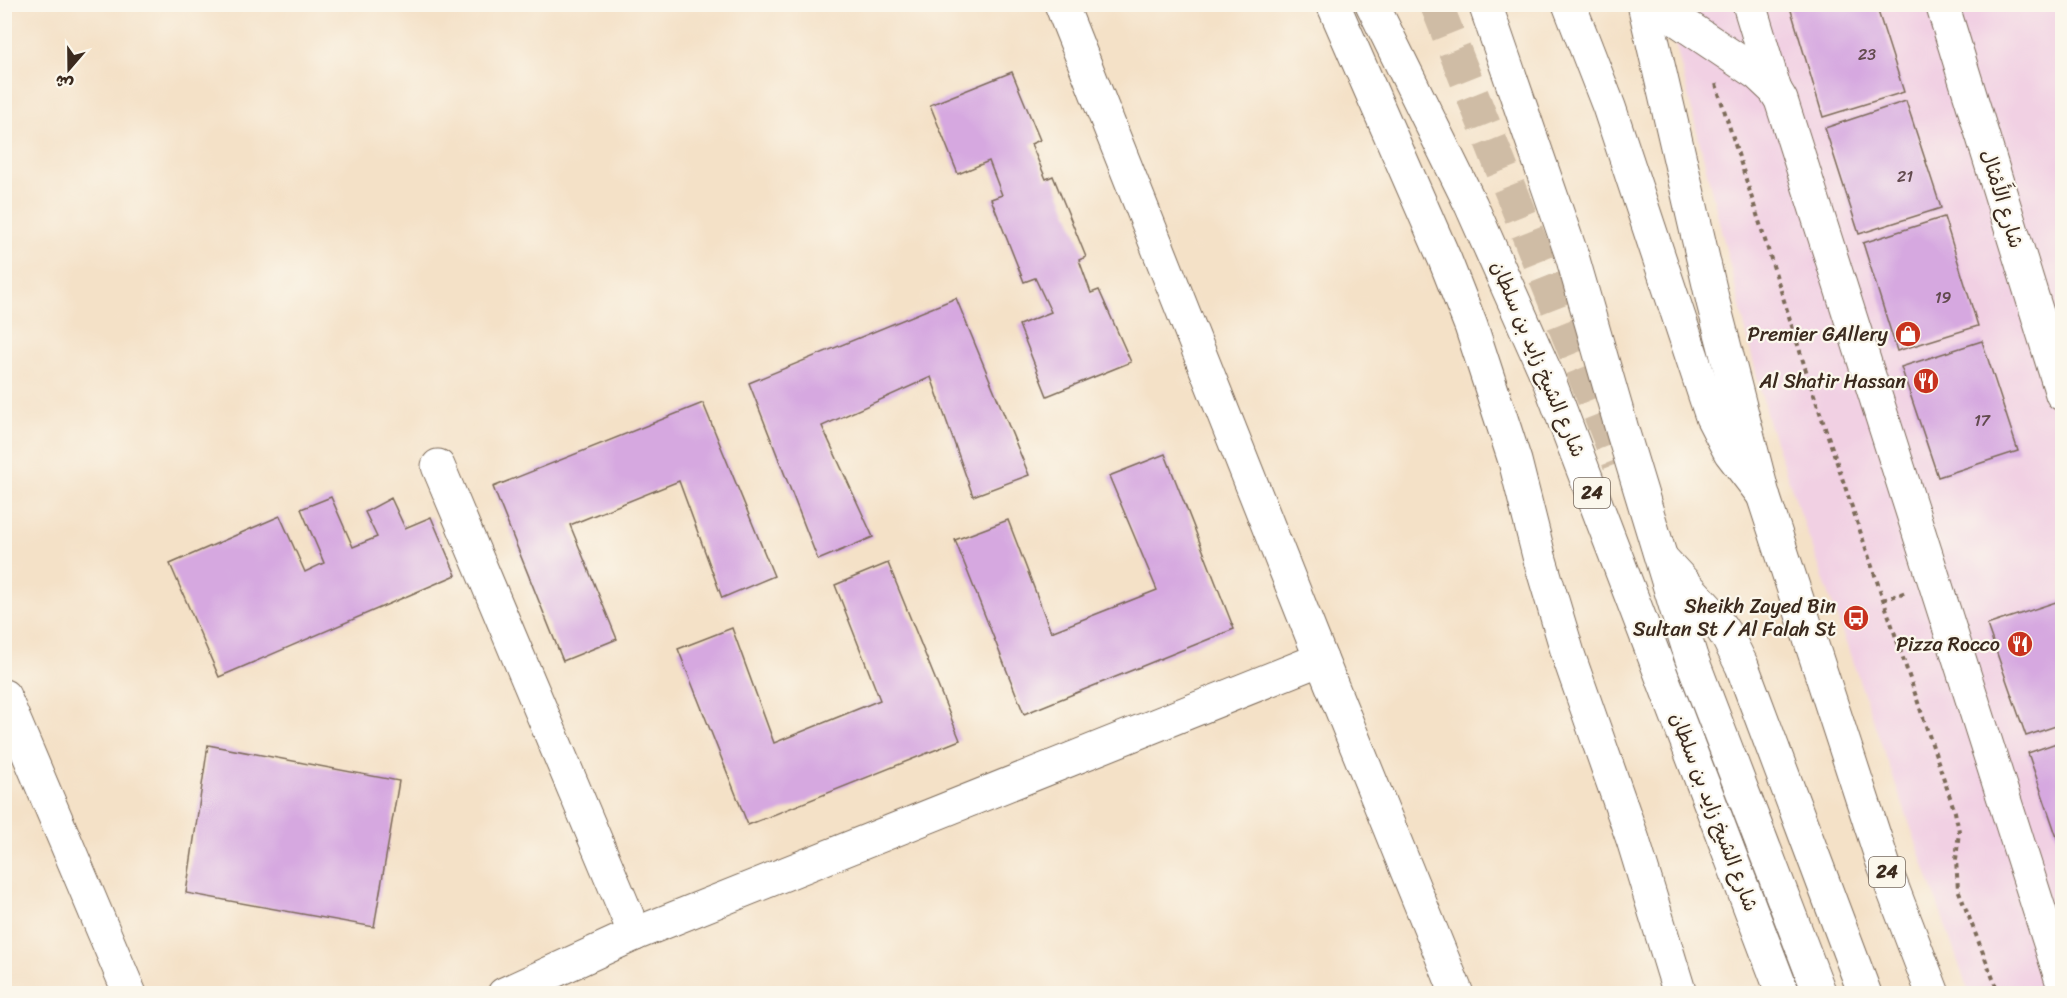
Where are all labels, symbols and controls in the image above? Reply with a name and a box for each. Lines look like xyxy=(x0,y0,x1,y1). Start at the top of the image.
north arrow xyxy=(39,39,99,99)
house number: 23 xyxy=(1858,40,1876,69)
text: ش xyxy=(51,66,77,99)
street label: شارع الأَمْثال xyxy=(1970,145,2034,253)
house number: 21 xyxy=(1897,162,1913,191)
street label: شارع الشيخ زايد بن سلطان xyxy=(1481,255,1595,463)
house number: 19 xyxy=(1935,283,1952,312)
place label: Premier GAllery xyxy=(1748,317,1889,352)
shop icon: Premier GAllery xyxy=(1893,319,1923,349)
place label: Al Shatir Hassan xyxy=(1759,364,1906,399)
restaurant icon: Al Shatir Hassan xyxy=(1911,366,1941,396)
house number: 17 xyxy=(1974,406,1991,435)
road number: 24 xyxy=(1574,478,1610,508)
place label: Sheikh Zayed Bin Sultan St / Al Falah St xyxy=(1633,589,1836,647)
bus stop icon: Sheikh Zayed Bin Sultan St / Al Falah St xyxy=(1841,603,1871,633)
place label: Pizza Rocco xyxy=(1896,627,2000,662)
restaurant icon: Pizza Rocco xyxy=(2005,629,2035,659)
street label: شارع الشيخ زايد بن سلطان xyxy=(1660,707,1768,917)
road number: 24 xyxy=(1869,857,1905,887)

